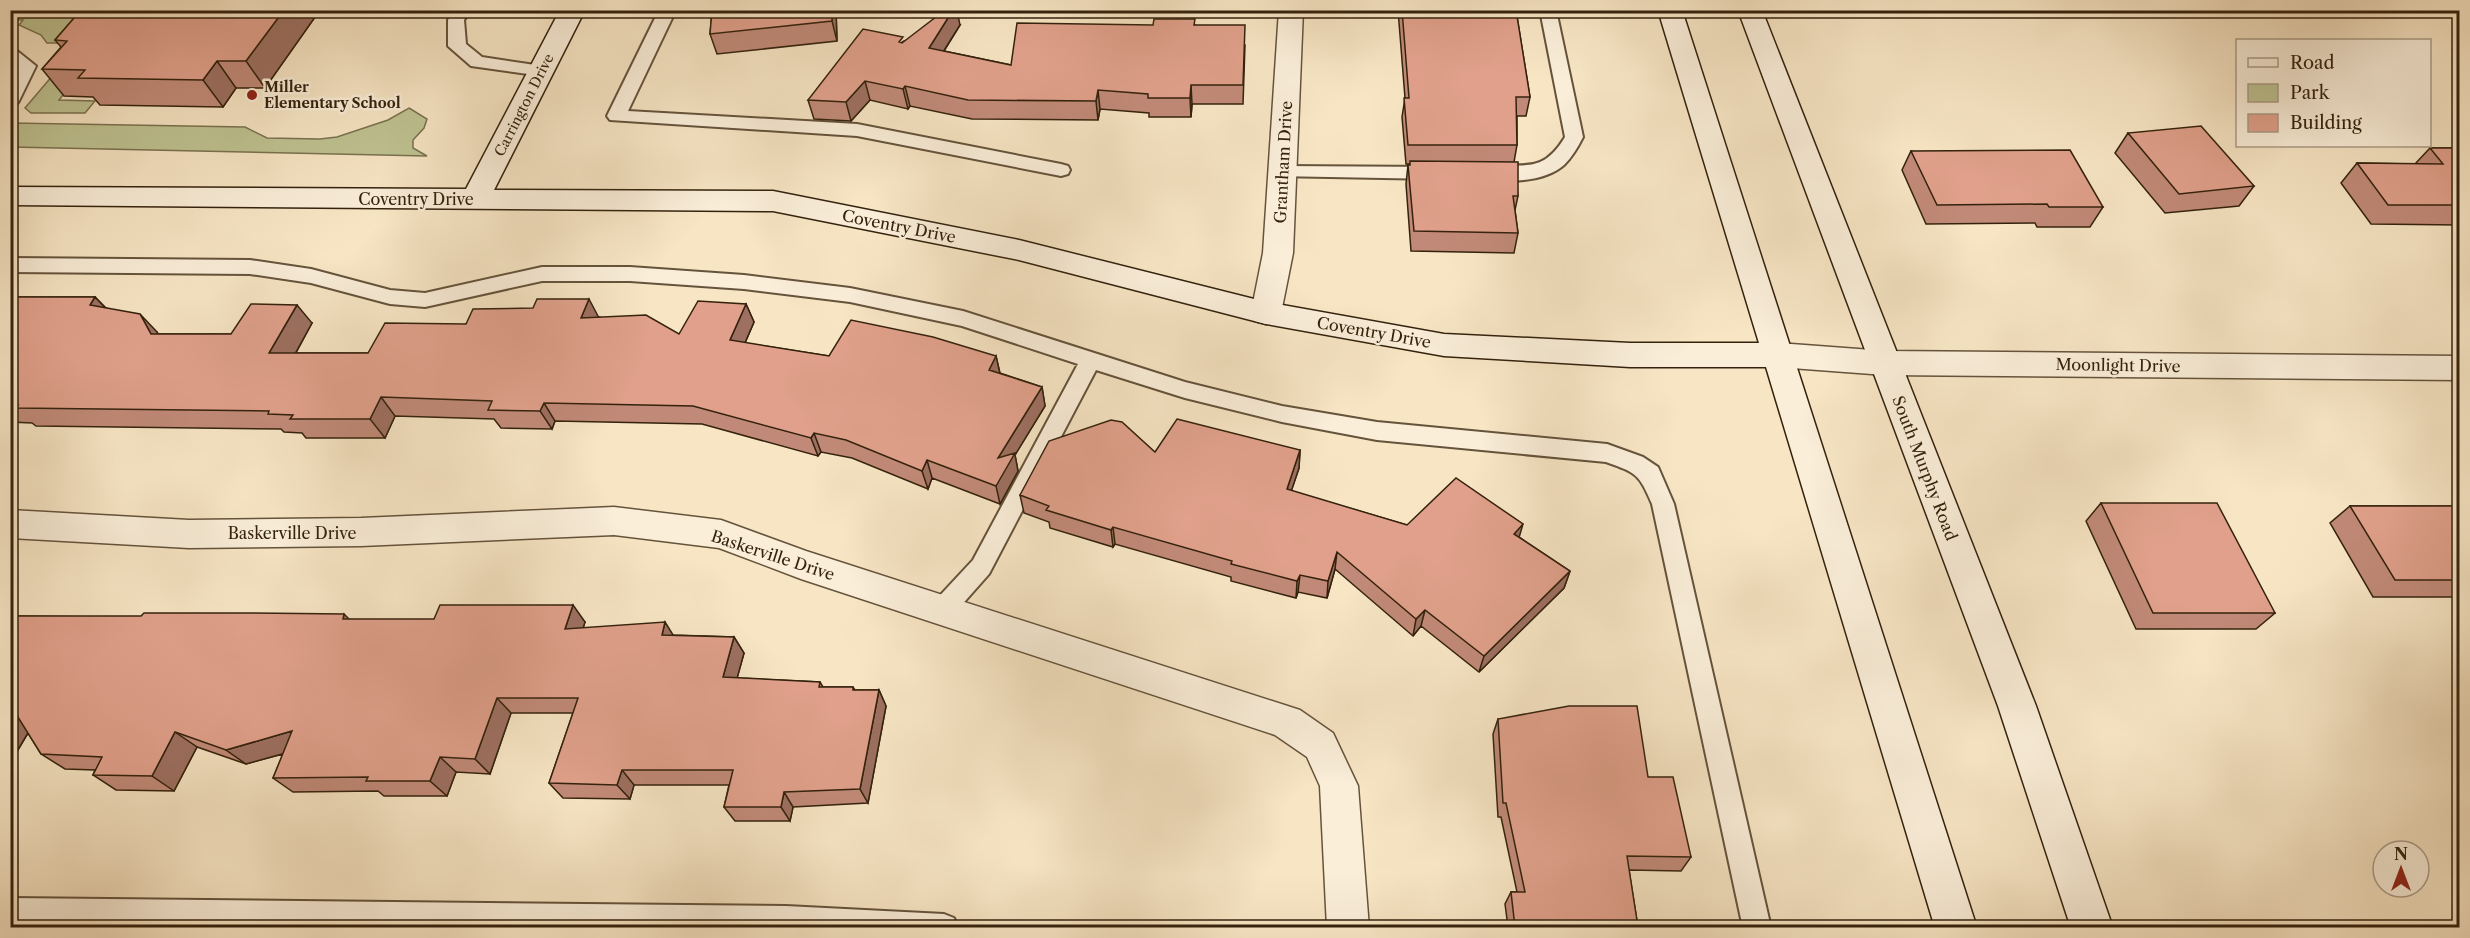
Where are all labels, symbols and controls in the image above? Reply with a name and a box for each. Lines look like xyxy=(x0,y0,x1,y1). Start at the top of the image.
legend xyxy=(2236,39,2431,147)
street label: Carrington Drive xyxy=(490,51,558,159)
text: Road xyxy=(2290,52,2335,74)
place label: Miller Elementary School xyxy=(264,78,401,112)
text: Park xyxy=(2290,82,2331,104)
marker: Miller Elementary School xyxy=(245,88,259,102)
street label: Grantham Drive xyxy=(1270,100,1296,224)
text: Building xyxy=(2290,112,2362,134)
street label: Coventry Drive xyxy=(358,189,474,209)
street label: Coventry Drive xyxy=(840,205,958,247)
street label: Coventry Drive xyxy=(1315,312,1433,352)
street label: Moonlight Drive xyxy=(2055,354,2181,376)
street label: South Murphy Road xyxy=(1888,393,1962,543)
street label: Baskerville Drive xyxy=(228,523,356,543)
street label: Baskerville Drive xyxy=(709,526,837,584)
north arrow xyxy=(2371,839,2431,899)
text: N xyxy=(2394,844,2408,864)

